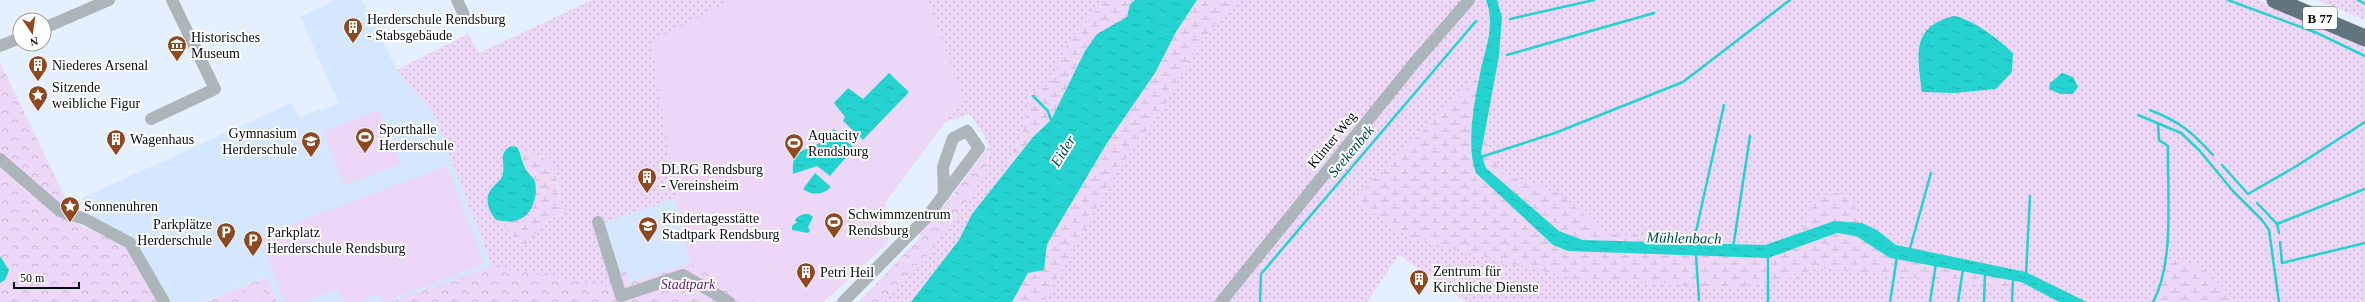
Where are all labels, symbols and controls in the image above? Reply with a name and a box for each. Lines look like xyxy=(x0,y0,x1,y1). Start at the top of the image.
road number: B 77 xyxy=(2303,7,2337,29)
north arrow xyxy=(12,12,52,52)
place label: Herderschule Rendsburg - Stabsgebäude xyxy=(367,12,506,43)
building icon: Herderschule Rendsburg - Stabsgebäude xyxy=(342,16,364,44)
place label: Historisches Museum xyxy=(191,30,260,61)
museum icon: Historisches Museum xyxy=(166,34,188,62)
text: N xyxy=(29,35,39,48)
building icon: Niederes Arsenal xyxy=(27,54,49,82)
place label: Niederes Arsenal xyxy=(52,58,148,73)
place label: Sitzende weibliche Figur xyxy=(52,80,141,111)
place icon: Sitzende weibliche Figur xyxy=(27,84,49,112)
street label: Klinter Weg xyxy=(1305,109,1359,171)
place label: Sporthalle Herderschule xyxy=(379,122,454,153)
water label: Seekenbek xyxy=(1325,122,1377,180)
place label: Gymnasium Herderschule xyxy=(222,126,297,157)
sports icon: Sporthalle Herderschule xyxy=(354,126,376,154)
building icon: Wagenhaus xyxy=(105,128,127,156)
place label: Aquacity Rendsburg xyxy=(808,128,868,159)
school or university icon: Gymnasium Herderschule xyxy=(300,130,322,158)
place label: Wagenhaus xyxy=(130,132,194,147)
sports icon: Aquacity Rendsburg xyxy=(783,132,805,160)
water label: Eider xyxy=(1047,132,1079,170)
place label: DLRG Rendsburg - Vereinsheim xyxy=(661,162,763,193)
building icon: DLRG Rendsburg - Vereinsheim xyxy=(636,166,658,194)
place icon: Sonnenuhren xyxy=(59,195,81,223)
place label: Sonnenuhren xyxy=(84,199,158,214)
place label: Schwimmzentrum Rendsburg xyxy=(848,207,951,238)
place label: Kindertagesstätte Stadtpark Rendsburg xyxy=(662,211,780,242)
sports icon: Schwimmzentrum Rendsburg xyxy=(823,211,845,239)
school or university icon: Kindertagesstätte Stadtpark Rendsburg xyxy=(637,215,659,243)
place label: Parkplätze Herderschule xyxy=(137,217,212,248)
parking icon: Parkplätze Herderschule xyxy=(215,221,237,249)
place label: Parkplatz Herderschule Rendsburg xyxy=(267,225,406,256)
parking icon: Parkplatz Herderschule Rendsburg xyxy=(242,229,264,257)
water label: Mühlenbach xyxy=(1645,229,1722,247)
building icon: Petri Heil xyxy=(795,261,817,289)
scale bar xyxy=(14,264,79,290)
place label: Zentrum für Kirchliche Dienste xyxy=(1433,264,1538,295)
place label: Petri Heil xyxy=(820,265,874,280)
building icon: Zentrum für Kirchliche Dienste xyxy=(1408,268,1430,296)
text: 50 m xyxy=(20,271,45,285)
park label: Stadtpark xyxy=(661,277,716,292)

